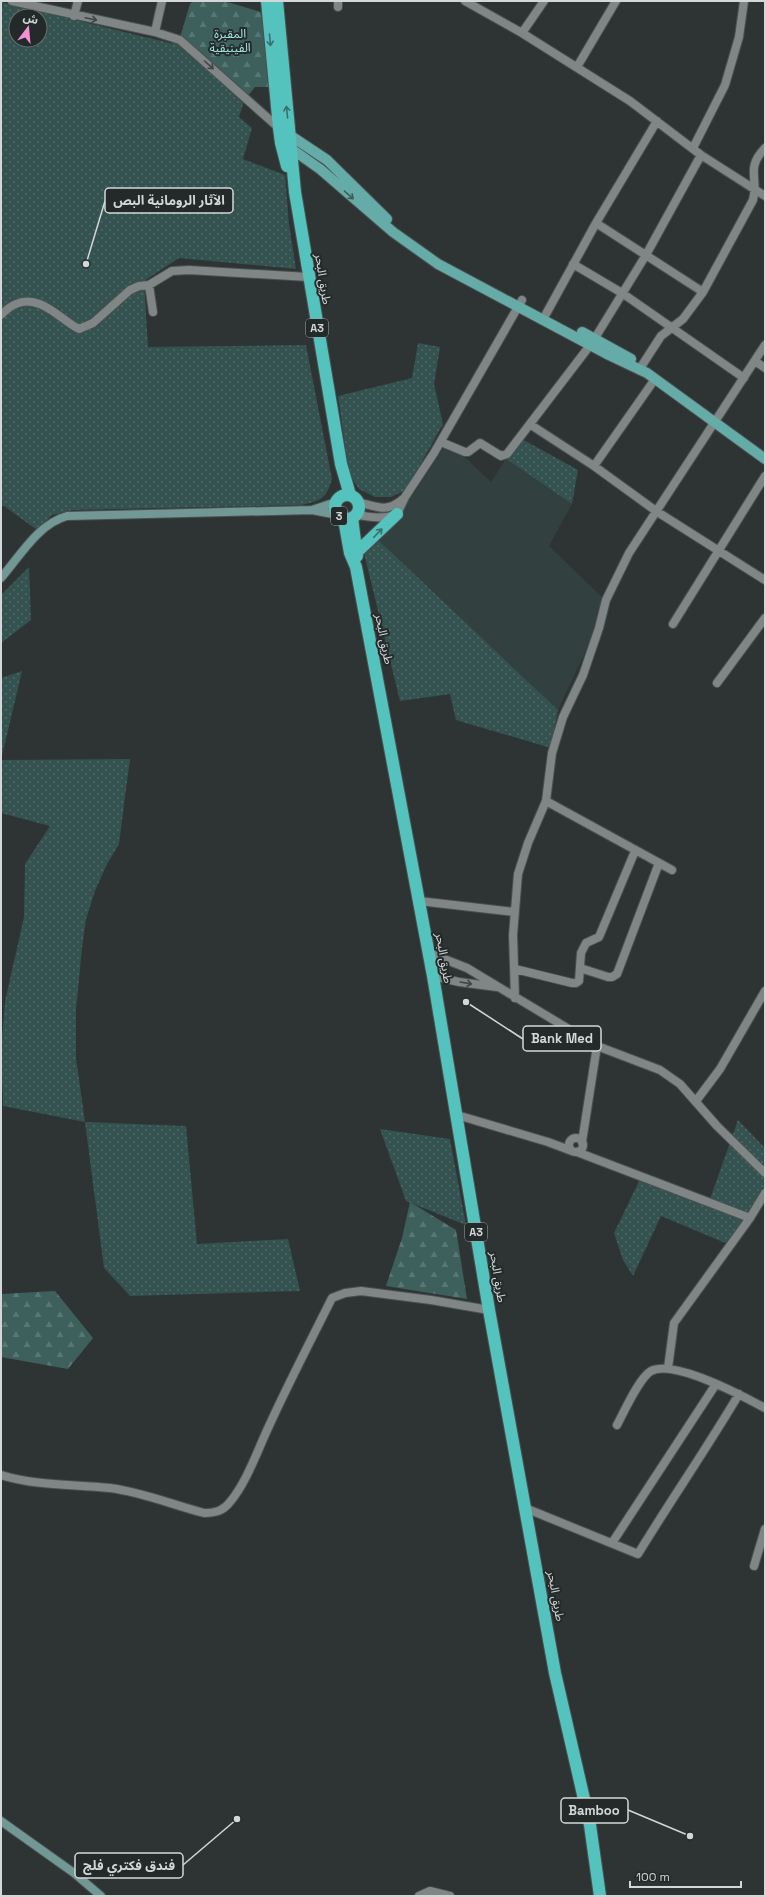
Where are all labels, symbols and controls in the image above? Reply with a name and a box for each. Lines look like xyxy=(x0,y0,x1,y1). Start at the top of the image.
north arrow xyxy=(8,8,48,48)
text: ش xyxy=(22,10,40,27)
one-way arrow xyxy=(84,15,97,23)
park label: المقبرة الفينيقية xyxy=(209,26,251,56)
one-way arrow xyxy=(267,33,274,46)
one-way arrow xyxy=(204,60,214,70)
one-way arrow xyxy=(283,106,291,119)
callout: الآثار الرومانية البص xyxy=(105,188,233,213)
one-way arrow xyxy=(344,190,354,199)
text: الآثار الرومانية البص xyxy=(113,192,225,209)
street label: طريق البحر xyxy=(311,251,335,306)
road number: A3 xyxy=(306,319,328,337)
road number: 3 xyxy=(331,507,347,525)
one-way arrow xyxy=(373,528,383,538)
street label: طريق البحر xyxy=(371,611,397,666)
street label: طريق البحر xyxy=(431,930,456,985)
one-way arrow xyxy=(459,979,472,987)
callout: Bank Med xyxy=(523,1026,601,1051)
text: Bank Med xyxy=(531,1030,593,1047)
road number: A3 xyxy=(465,1223,487,1241)
street label: طريق البحر xyxy=(486,1249,510,1304)
street label: طريق البحر xyxy=(543,1568,568,1623)
callout: Bamboo xyxy=(561,1798,628,1823)
text: Bamboo xyxy=(568,1802,620,1819)
callout: فندق فكتري فلج xyxy=(75,1853,183,1878)
text: فندق فكتري فلج xyxy=(83,1857,175,1876)
scale bar xyxy=(630,1863,741,1889)
text: 100 m xyxy=(636,1869,670,1885)

